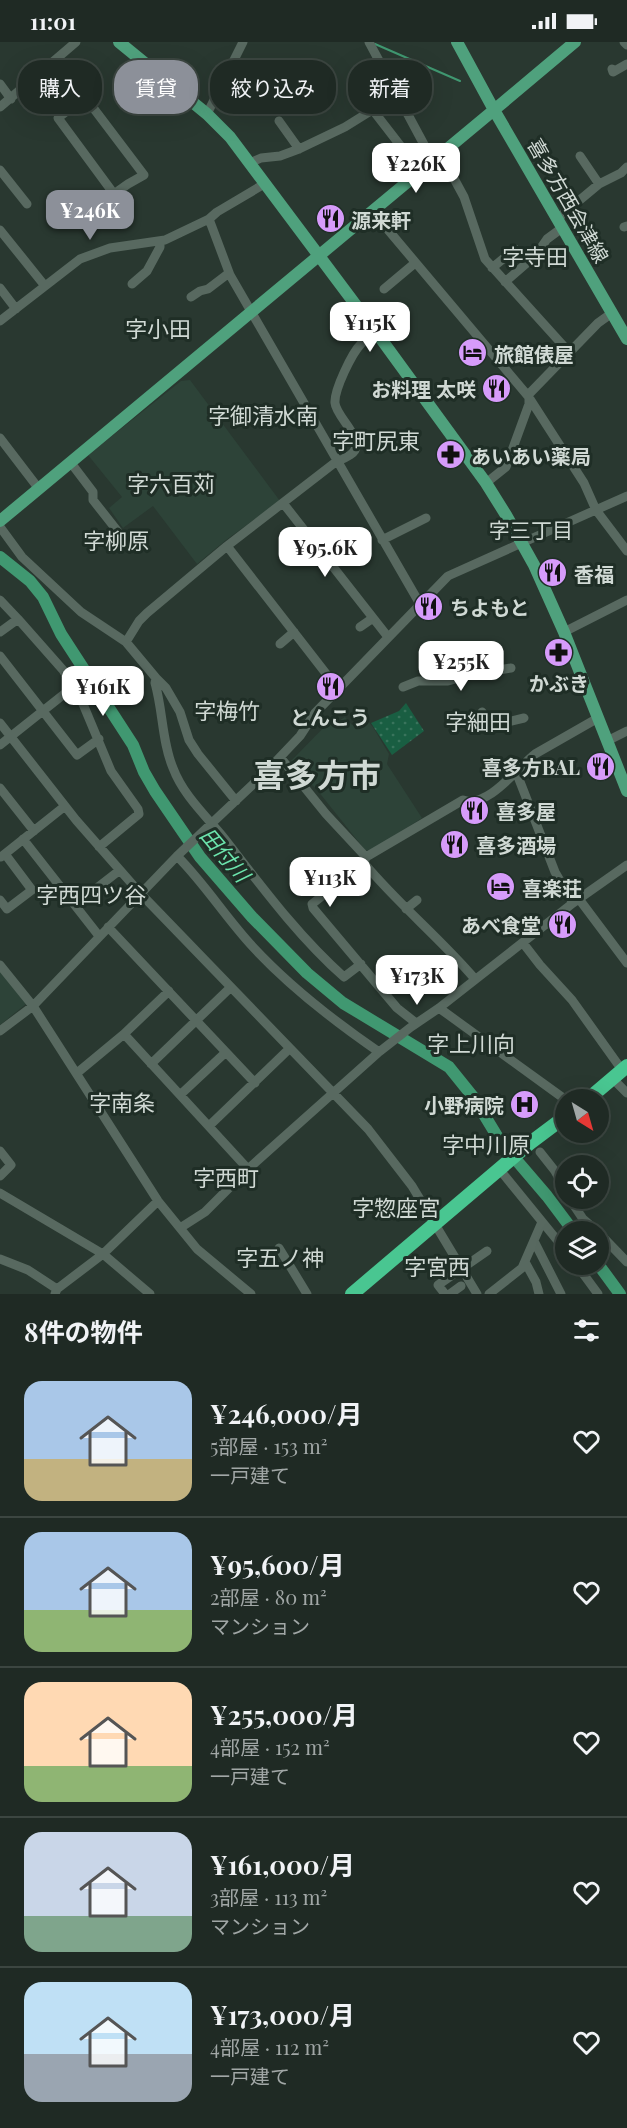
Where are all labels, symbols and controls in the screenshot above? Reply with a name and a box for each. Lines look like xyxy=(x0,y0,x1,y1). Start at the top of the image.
text: 11:01 xyxy=(30,6,76,36)
chip: 購入 xyxy=(18,60,102,114)
chip: 賃貸 xyxy=(114,60,198,114)
chip: 絞り込み xyxy=(210,60,336,114)
chip: 新着 xyxy=(348,60,432,114)
street label: 喜多方西会津線 xyxy=(522,133,616,267)
pin: ¥226K xyxy=(374,143,458,194)
text: ¥226K xyxy=(386,149,446,176)
pin: ¥246K xyxy=(48,190,132,241)
text: ¥246K xyxy=(60,196,120,223)
restaurant icon: 源来軒 xyxy=(314,203,346,235)
place label: 源来軒 xyxy=(351,206,411,233)
district label: 字寺田 xyxy=(502,241,568,271)
pin: ¥115K xyxy=(328,302,412,353)
text: ¥115K xyxy=(344,308,396,335)
district label: 字小田 xyxy=(125,313,191,343)
hotel icon: 旅館俵屋 xyxy=(457,337,489,369)
place label: 旅館俵屋 xyxy=(494,340,574,367)
restaurant icon: お料理 太咲 xyxy=(481,372,513,404)
place label: お料理 太咲 xyxy=(371,375,476,402)
district label: 字御清水南 xyxy=(208,400,318,430)
district label: 字町尻東 xyxy=(332,425,420,455)
pharmacy icon: あいあい薬局 xyxy=(434,439,466,471)
place label: あいあい薬局 xyxy=(471,442,591,469)
district label: 字六百苅 xyxy=(127,468,215,498)
district label: 字三丁目 xyxy=(489,515,573,543)
district label: 字柳原 xyxy=(83,525,149,555)
pin: ¥95.6K xyxy=(276,527,374,578)
text: ¥95.6K xyxy=(293,533,357,560)
restaurant icon: 香福 xyxy=(537,557,569,589)
place label: 香福 xyxy=(574,560,614,587)
restaurant icon: ちよもと xyxy=(413,590,445,622)
place label: ちよもと xyxy=(450,593,530,620)
pharmacy icon: かぶき xyxy=(543,636,575,668)
pin: ¥255K xyxy=(419,641,503,692)
text: ¥255K xyxy=(433,647,489,674)
pin: ¥161K xyxy=(61,666,145,717)
place label: かぶき xyxy=(529,669,589,696)
restaurant icon: とんこう xyxy=(314,670,346,702)
text: ¥161K xyxy=(76,672,130,699)
district label: 字梅竹 xyxy=(194,695,260,725)
place label: とんこう xyxy=(290,703,370,730)
district label: 字細田 xyxy=(445,706,511,736)
restaurant icon: 喜多方BAL xyxy=(585,750,617,782)
district label: 喜多方市 xyxy=(253,752,381,795)
place label: 喜多方BAL xyxy=(482,753,580,780)
restaurant icon: 喜多屋 xyxy=(459,794,491,826)
place label: 喜多屋 xyxy=(496,797,556,824)
water label: 田付川 xyxy=(195,821,258,889)
restaurant icon: 喜多酒場 xyxy=(439,828,471,860)
place label: 喜多酒場 xyxy=(476,831,556,858)
pin: ¥113K xyxy=(288,857,372,908)
text: ¥113K xyxy=(304,863,356,890)
hotel icon: 喜楽荘 xyxy=(485,871,517,903)
place label: 喜楽荘 xyxy=(522,874,582,901)
district label: 字西四ツ谷 xyxy=(36,879,146,909)
restaurant icon: あべ食堂 xyxy=(546,908,578,940)
place label: あべ食堂 xyxy=(461,911,541,938)
pin: ¥173K xyxy=(375,955,459,1006)
text: ¥173K xyxy=(390,961,444,988)
district label: 字上川向 xyxy=(427,1028,515,1058)
district label: 字南条 xyxy=(89,1087,155,1117)
hospital icon: 小野病院 xyxy=(509,1088,541,1120)
north arrow xyxy=(555,1089,609,1143)
map controls xyxy=(555,1089,609,1275)
place label: 小野病院 xyxy=(424,1091,504,1118)
district label: 字中川原 xyxy=(442,1129,530,1159)
button: locate xyxy=(555,1155,609,1209)
district label: 字西町 xyxy=(193,1162,259,1192)
district label: 字惣座宮 xyxy=(352,1192,440,1222)
button: layers xyxy=(555,1221,609,1275)
district label: 字五ノ神 xyxy=(236,1242,324,1272)
district label: 字宮西 xyxy=(404,1251,470,1281)
text: 8件の物件 xyxy=(24,1314,143,1349)
icon: filters xyxy=(570,1314,603,1347)
text: ¥246,000/月 xyxy=(210,1396,362,1431)
icon: home xyxy=(72,1405,144,1477)
icon: heart xyxy=(570,1425,603,1458)
text: 5部屋 · 153 m² xyxy=(210,1432,328,1459)
text: 一戸建て xyxy=(210,1461,290,1488)
text: ¥95,600/月 xyxy=(210,1547,345,1582)
icon: home xyxy=(72,1556,144,1628)
icon: heart xyxy=(570,1576,603,1609)
text: 2部屋 · 80 m² xyxy=(210,1583,327,1610)
text: マンション xyxy=(210,1612,310,1639)
text: ¥255,000/月 xyxy=(210,1697,358,1732)
icon: home xyxy=(72,1706,144,1778)
icon: heart xyxy=(570,1726,603,1759)
text: 4部屋 · 152 m² xyxy=(210,1733,330,1760)
text: 一戸建て xyxy=(210,1762,290,1789)
text: ¥161,000/月 xyxy=(210,1847,355,1882)
icon: home xyxy=(72,1856,144,1928)
icon: heart xyxy=(570,1876,603,1909)
text: 3部屋 · 113 m² xyxy=(210,1883,327,1910)
text: マンション xyxy=(210,1912,310,1939)
text: ¥173,000/月 xyxy=(210,1997,355,2032)
icon: home xyxy=(72,2006,144,2078)
icon: heart xyxy=(570,2026,603,2059)
text: 4部屋 · 112 m² xyxy=(210,2033,329,2060)
text: 一戸建て xyxy=(210,2062,290,2089)

